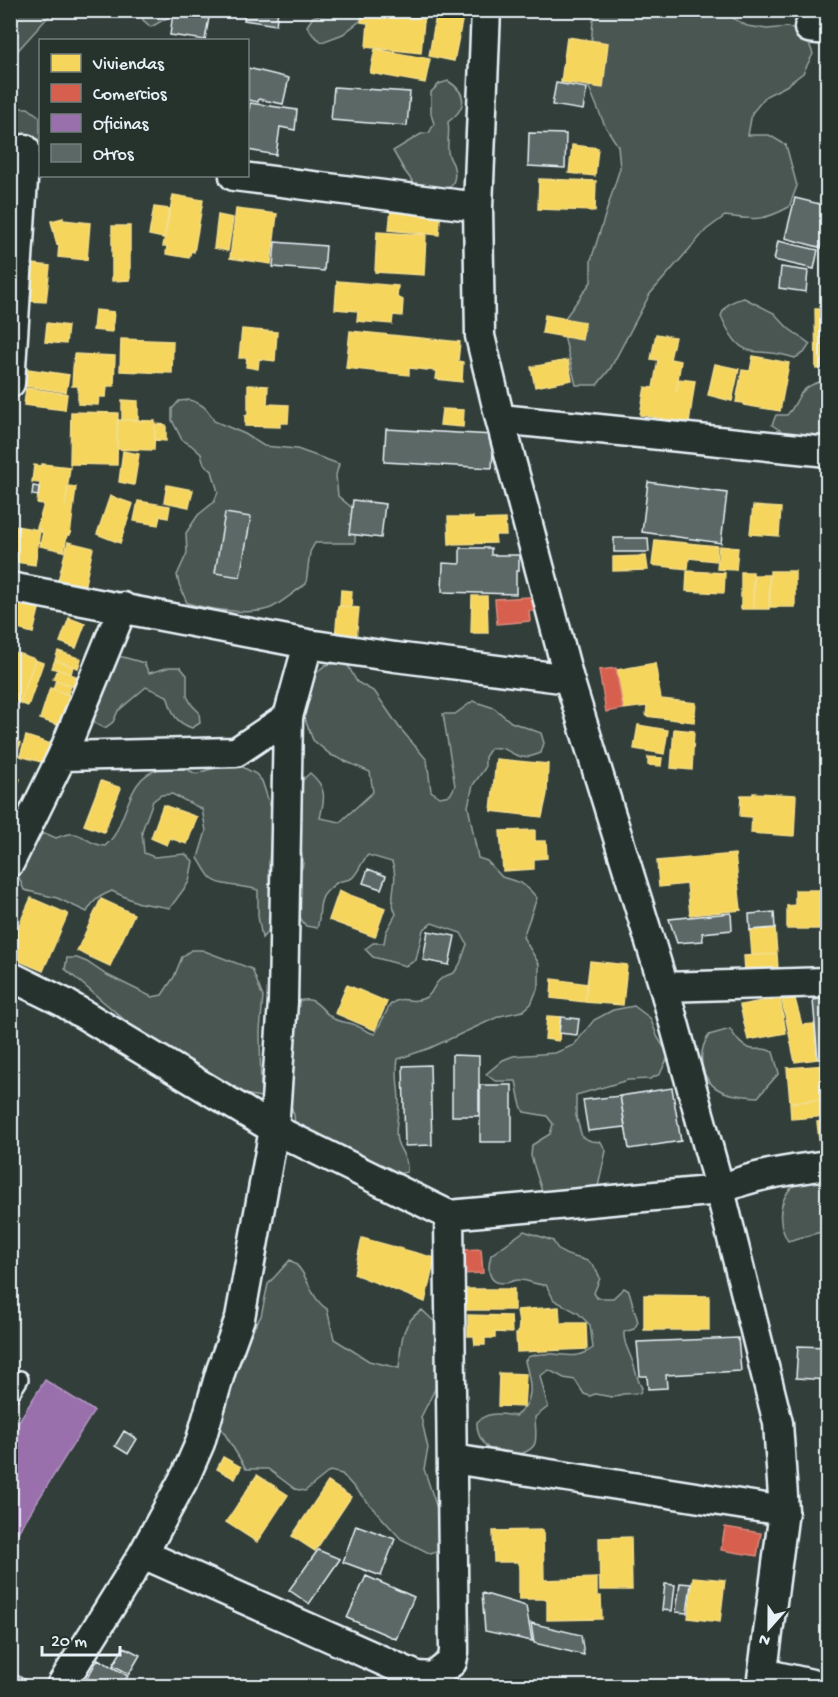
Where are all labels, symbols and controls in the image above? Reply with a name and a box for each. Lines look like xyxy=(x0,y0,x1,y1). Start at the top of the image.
legend xyxy=(39,39,249,177)
text: Viviendas xyxy=(92,55,165,76)
text: Comercios xyxy=(93,85,168,106)
text: Oficinas xyxy=(93,115,150,136)
text: Otros xyxy=(93,145,135,166)
north arrow xyxy=(739,1598,799,1658)
scale bar xyxy=(42,1619,120,1657)
text: N xyxy=(756,1628,773,1649)
text: 20 m xyxy=(51,1632,87,1653)

